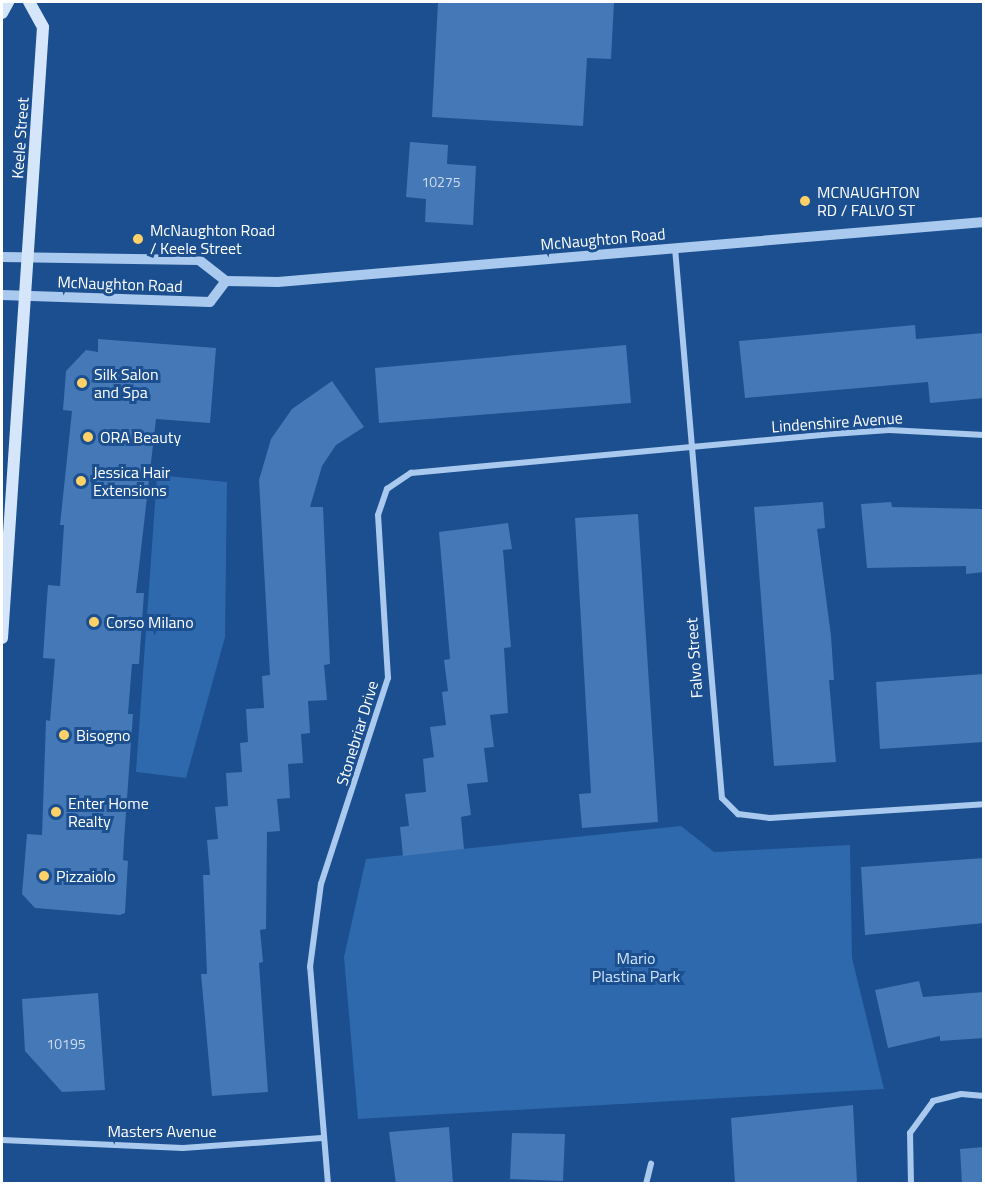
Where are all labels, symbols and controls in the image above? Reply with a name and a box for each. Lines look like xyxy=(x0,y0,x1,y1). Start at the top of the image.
street label: Keele Street xyxy=(8,97,32,179)
house number: 10275 xyxy=(421,174,461,190)
place label: MCNAUGHTON RD / FALVO ST xyxy=(817,182,920,220)
marker: MCNAUGHTON RD / FALVO ST xyxy=(798,194,812,208)
place label: McNaughton Road / Keele Street xyxy=(150,220,275,258)
street label: McNaughton Road xyxy=(540,224,666,254)
marker: McNaughton Road / Keele Street xyxy=(131,232,145,246)
street label: McNaughton Road xyxy=(57,272,183,296)
place label: Silk Salon and Spa xyxy=(94,364,158,402)
marker: Silk Salon and Spa xyxy=(75,376,89,390)
street label: Lindenshire Avenue xyxy=(771,408,903,436)
place label: ORA Beauty xyxy=(100,427,181,447)
marker: ORA Beauty xyxy=(81,430,95,444)
place label: Jessica Hair Extensions xyxy=(93,462,170,500)
marker: Jessica Hair Extensions xyxy=(74,474,88,488)
place label: Corso Milano xyxy=(106,612,194,632)
marker: Corso Milano xyxy=(87,615,101,629)
street label: Falvo Street xyxy=(682,617,706,699)
street label: Stonebriar Drive xyxy=(332,678,382,788)
place label: Bisogno xyxy=(76,725,131,745)
marker: Bisogno xyxy=(57,728,71,742)
place label: Enter Home Realty xyxy=(68,793,149,831)
marker: Enter Home Realty xyxy=(49,805,63,819)
place label: Pizzaiolo xyxy=(56,866,116,886)
marker: Pizzaiolo xyxy=(37,869,51,883)
park label: Mario Plastina Park xyxy=(592,948,680,986)
house number: 10195 xyxy=(46,1036,86,1052)
street label: Masters Avenue xyxy=(107,1121,217,1141)

